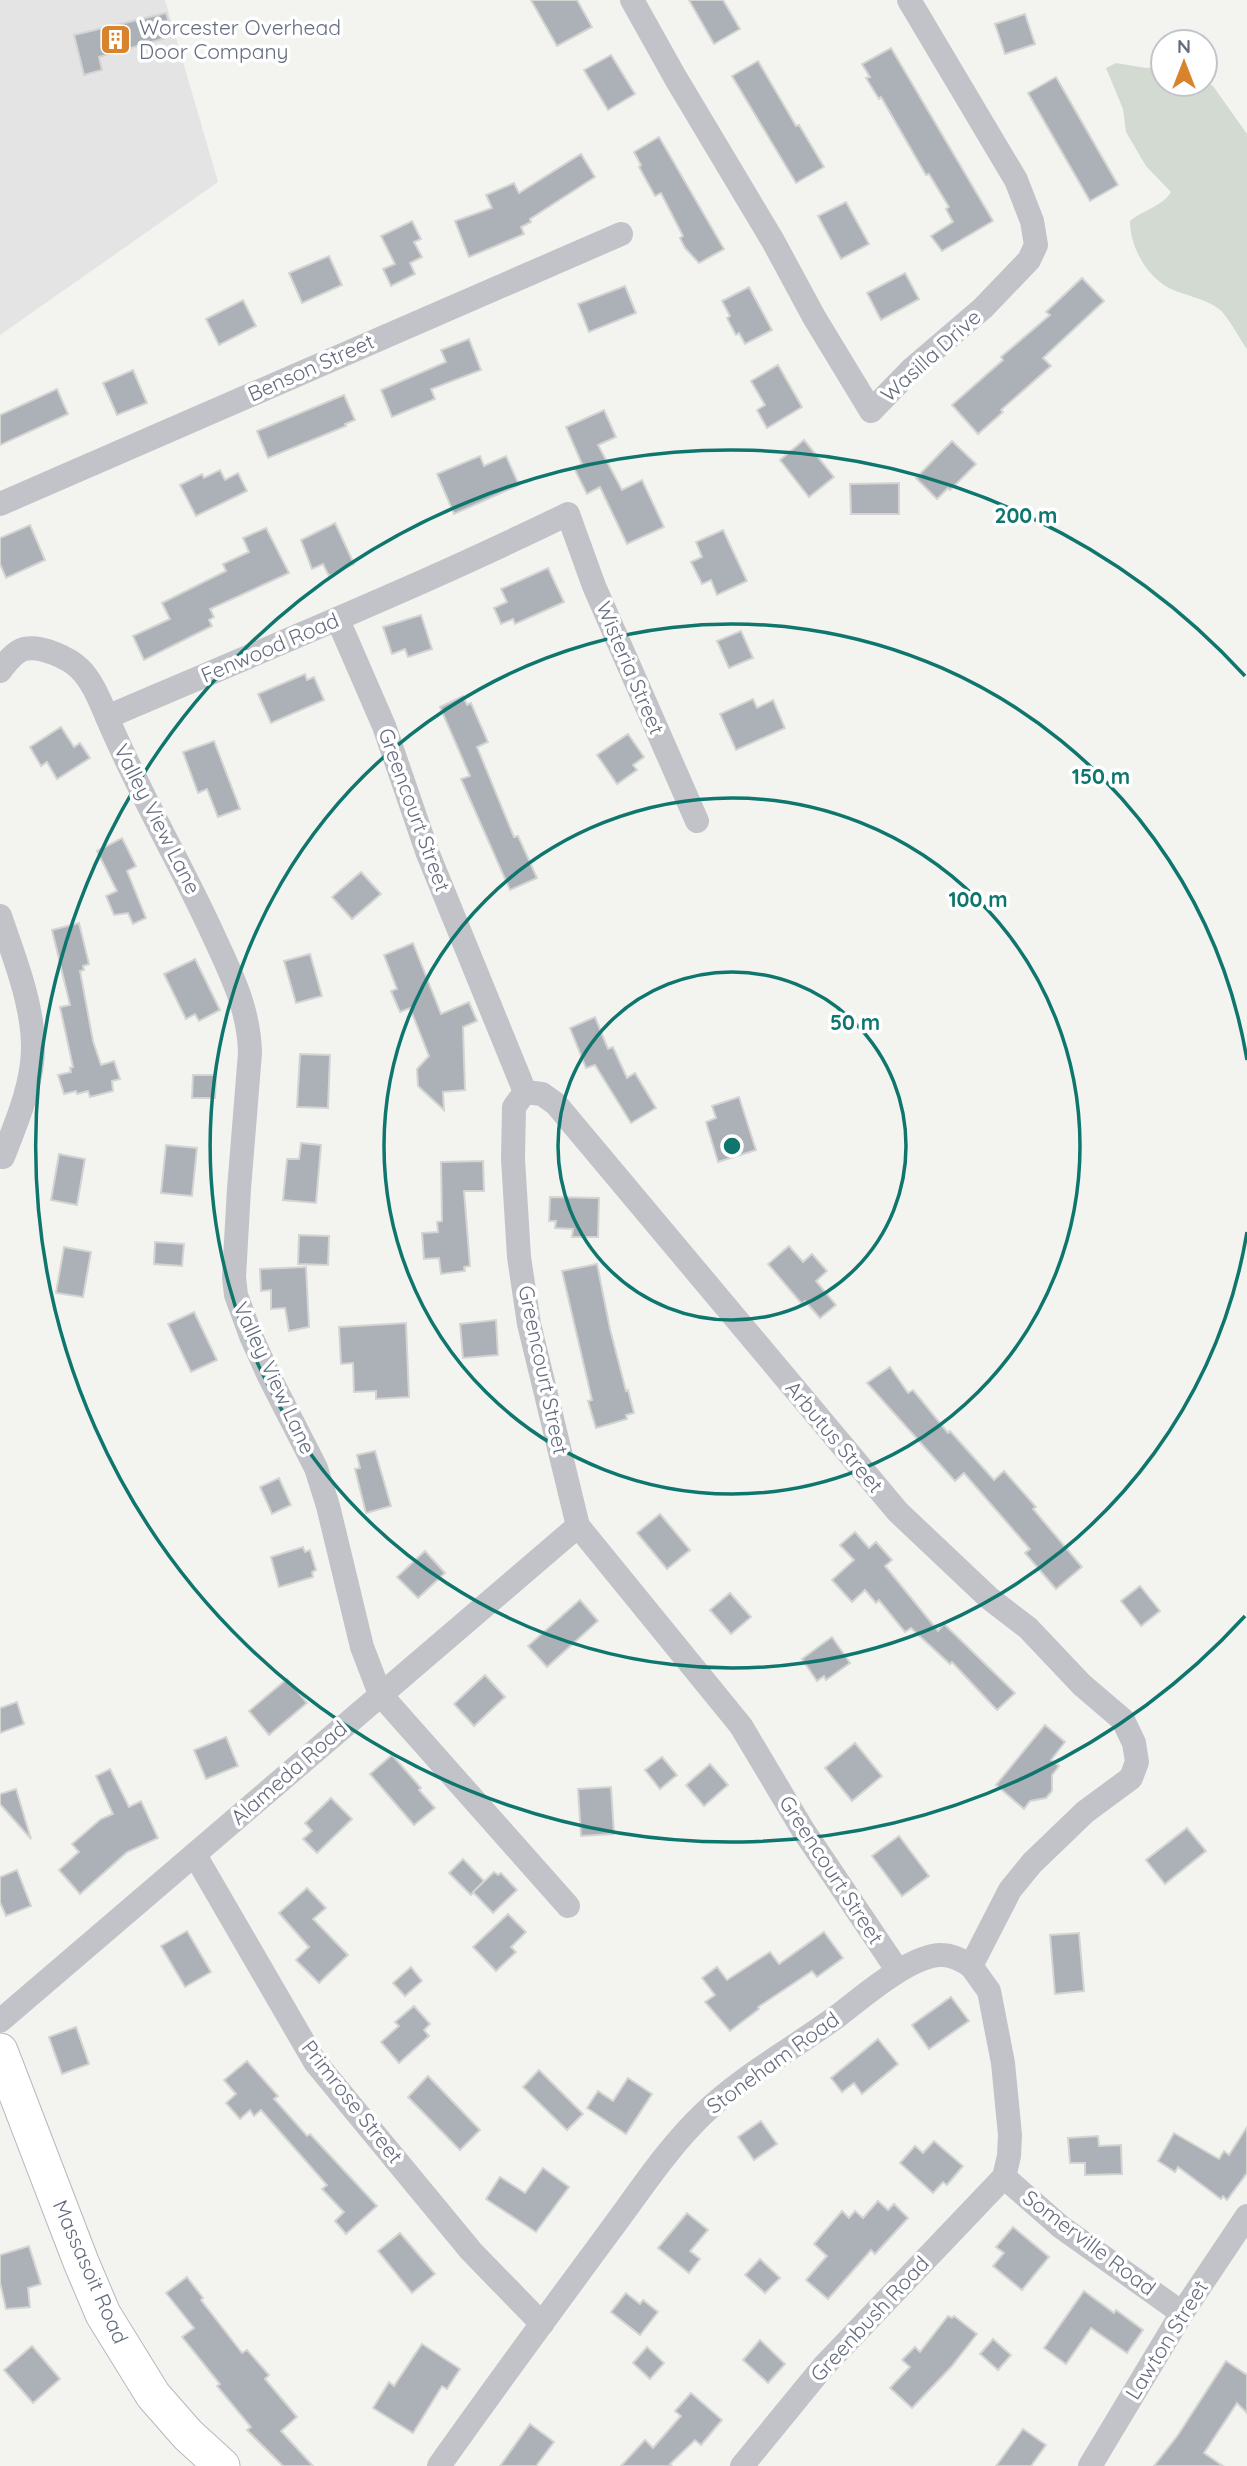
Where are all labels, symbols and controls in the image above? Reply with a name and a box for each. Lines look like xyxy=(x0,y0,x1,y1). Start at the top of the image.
place label: Worcester Overhead Door Company xyxy=(139,14,341,64)
building icon: Worcester Overhead Door Company xyxy=(99,23,133,57)
north arrow xyxy=(1149,28,1219,98)
text: N xyxy=(1177,34,1191,58)
street label: Wasilla Drive xyxy=(875,303,986,407)
street label: Benson Street xyxy=(243,328,378,407)
text: 200 m xyxy=(995,502,1057,528)
street label: Wisteria Street xyxy=(591,597,671,738)
street label: Fenwood Road xyxy=(197,606,342,688)
street label: Greencourt Street xyxy=(373,724,457,895)
street label: Valley View Lane xyxy=(109,739,207,898)
text: 150 m xyxy=(1072,763,1130,789)
text: 100 m xyxy=(948,886,1008,912)
text: 50 m xyxy=(830,1009,880,1035)
centre of rings xyxy=(720,1134,744,1158)
street label: Greencourt Street xyxy=(513,1283,575,1457)
street label: Valley View Lane xyxy=(228,1297,322,1458)
street label: Arbutus Street xyxy=(780,1375,889,1498)
street label: Alameda Road xyxy=(225,1715,352,1830)
street label: Greencourt Street xyxy=(774,1790,890,1949)
street label: Stoneham Road xyxy=(701,2005,844,2119)
street label: Primrose Street xyxy=(297,2035,409,2168)
street label: Somerville Road xyxy=(1018,2184,1161,2301)
street label: Massasoit Road xyxy=(48,2196,134,2348)
street label: Greenbush Road xyxy=(804,2250,934,2387)
street label: Lawton Street xyxy=(1119,2275,1213,2404)

